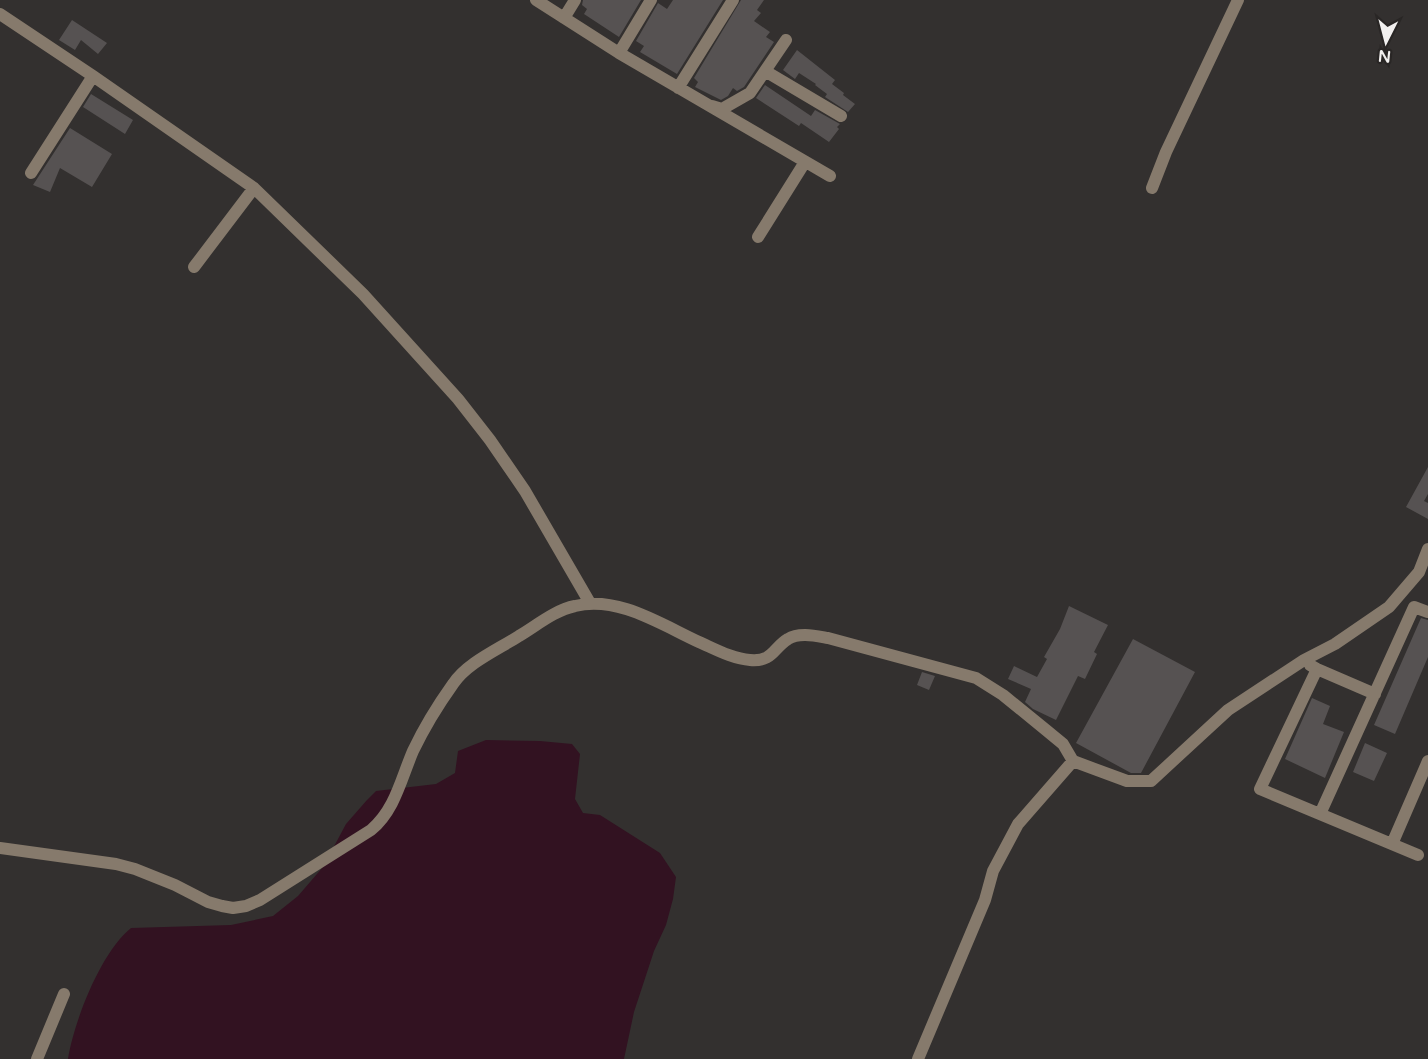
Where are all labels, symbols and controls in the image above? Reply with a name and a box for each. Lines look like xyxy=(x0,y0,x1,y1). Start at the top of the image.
north arrow xyxy=(1356,12,1416,72)
text: N xyxy=(1377,45,1392,67)

